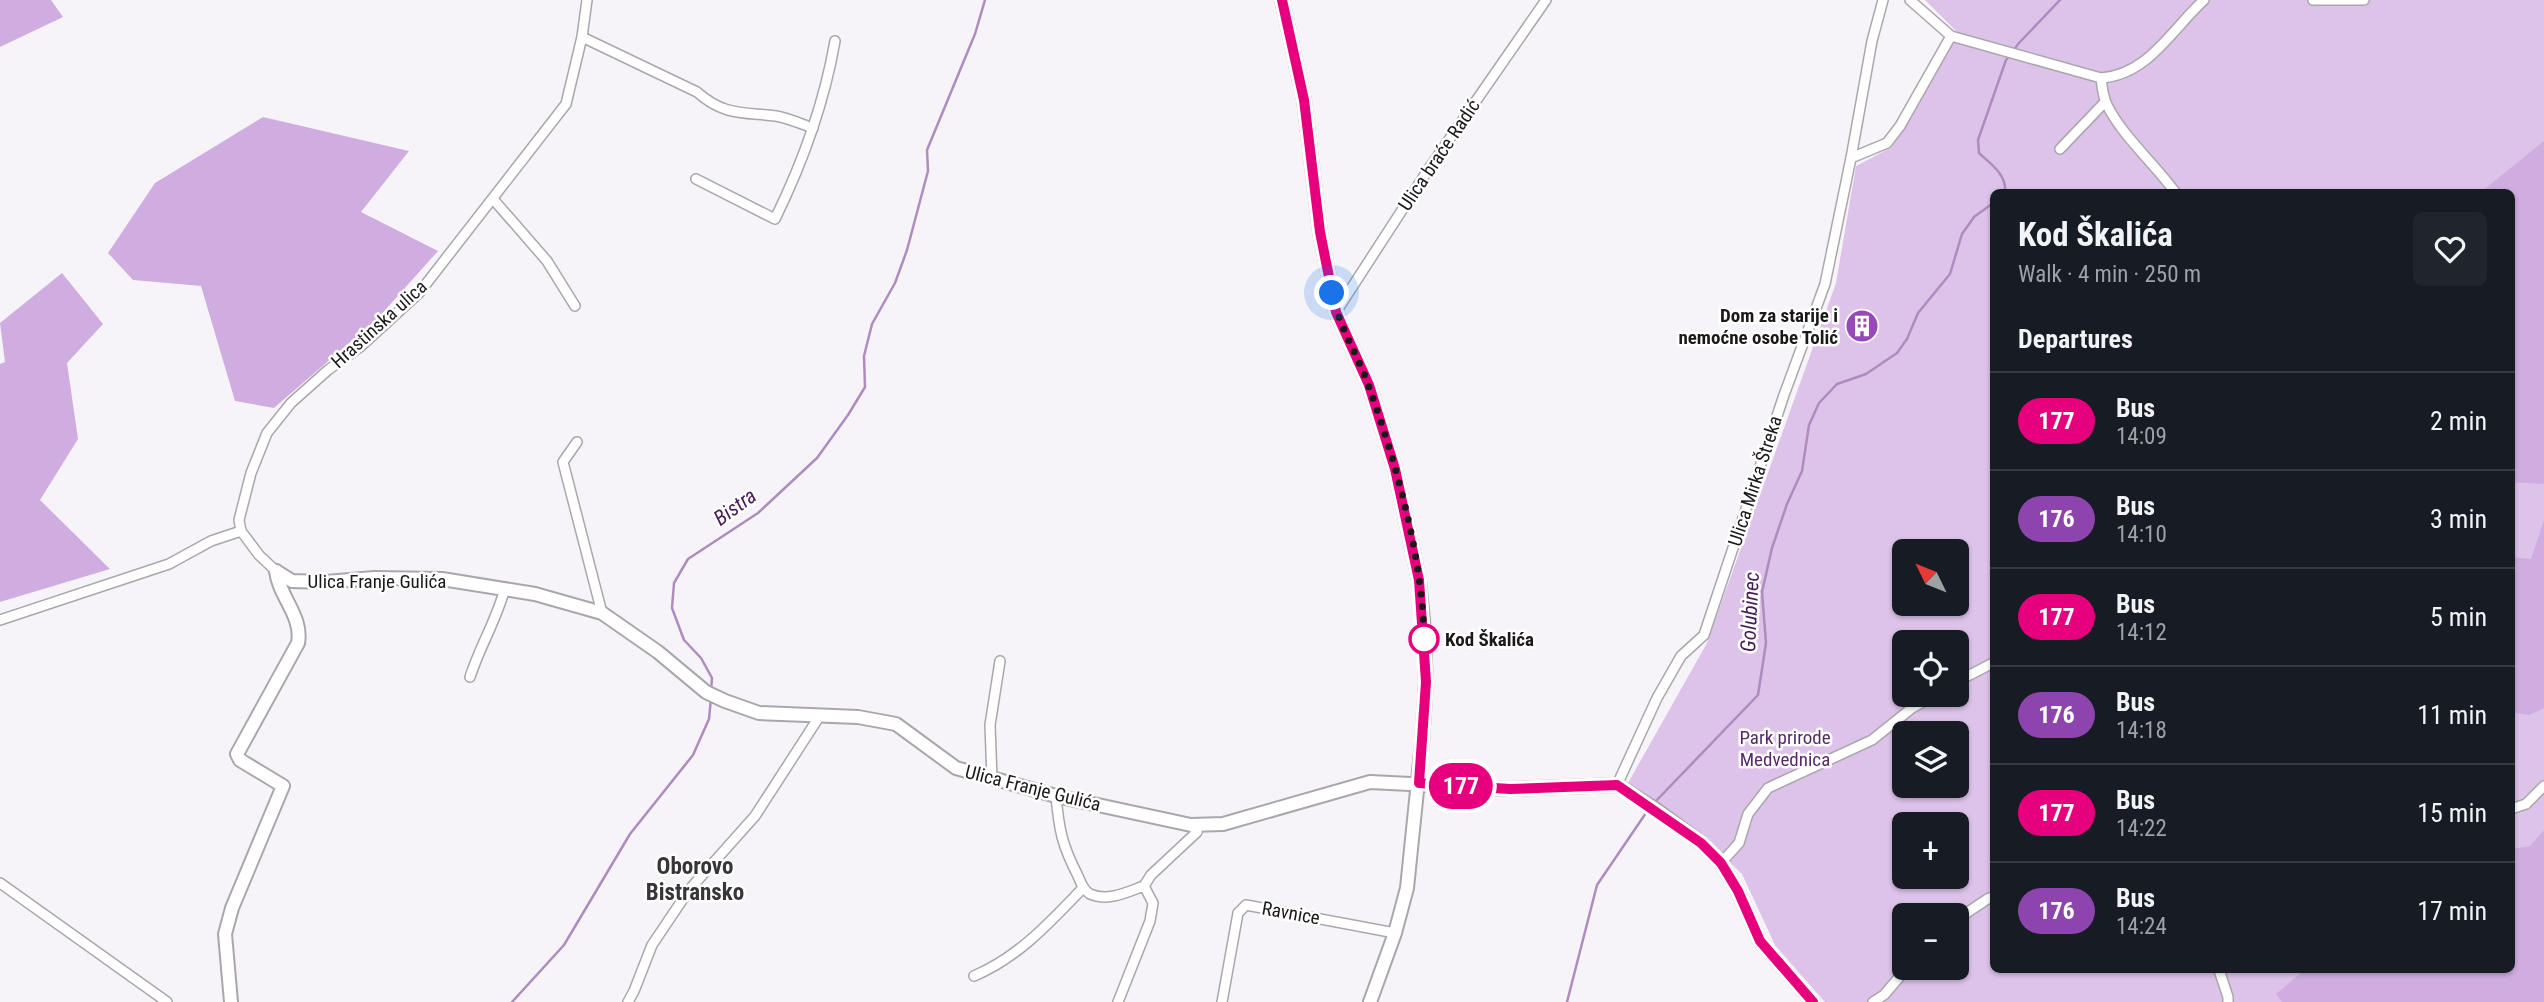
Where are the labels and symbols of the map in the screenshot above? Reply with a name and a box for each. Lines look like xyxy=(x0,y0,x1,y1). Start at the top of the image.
street label: Ulica braće Radić xyxy=(1393,95,1485,215)
street label: Hrastinska ulica xyxy=(326,275,432,373)
your location xyxy=(1314,275,1349,310)
place label: Dom za starije i nemoćne osobe Tolić xyxy=(1678,304,1838,349)
building icon: Dom za starije i nemoćne osobe Tolić xyxy=(1843,307,1881,345)
street label: Ulica Mirka Štreka xyxy=(1723,413,1787,549)
water label: Bistra xyxy=(709,484,761,530)
north arrow xyxy=(1892,539,1969,616)
street label: Ulica Franje Gulića xyxy=(308,570,446,593)
water label: Golubinec xyxy=(1736,571,1764,653)
marker: Kod Škalića xyxy=(1409,624,1439,654)
place label: Kod Škalića xyxy=(1445,628,1534,651)
park label: Park prirode Medvednica xyxy=(1739,726,1831,771)
street label: Ulica Franje Gulića xyxy=(963,760,1103,816)
line badge: 177 xyxy=(1421,763,1501,809)
district label: Oborovo Bistransko xyxy=(646,853,744,906)
street label: Ravnice xyxy=(1260,897,1322,929)

